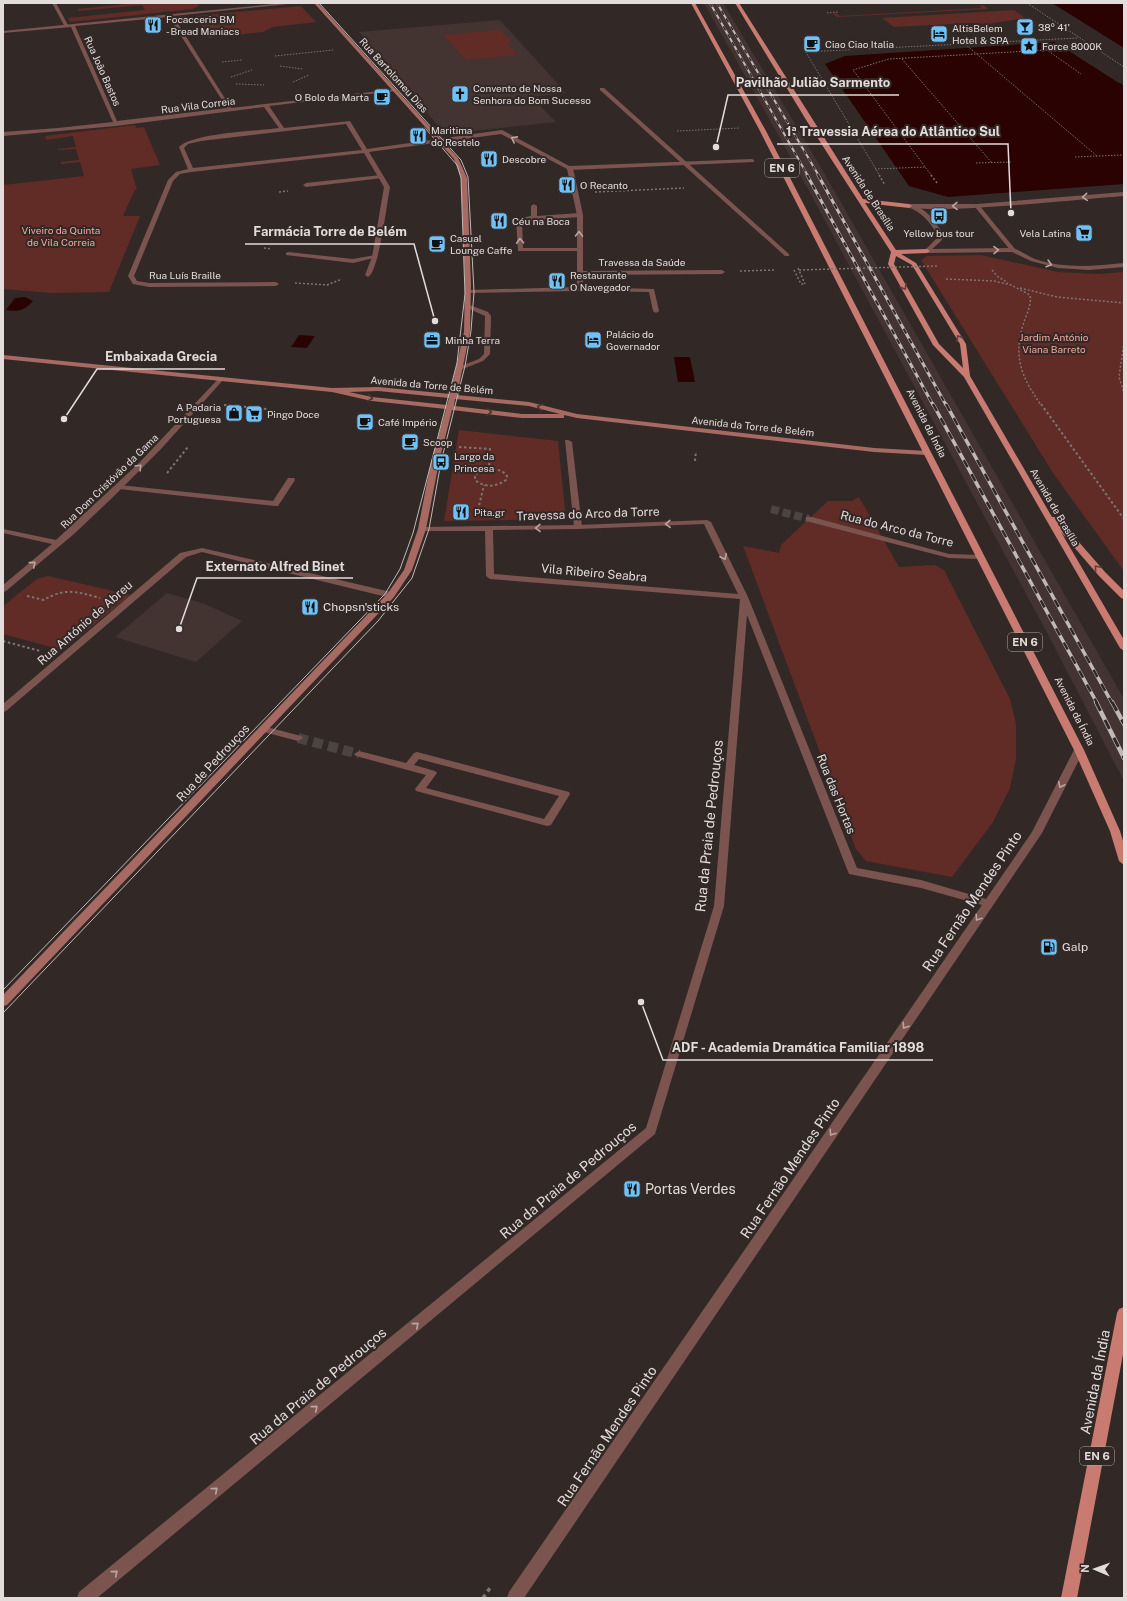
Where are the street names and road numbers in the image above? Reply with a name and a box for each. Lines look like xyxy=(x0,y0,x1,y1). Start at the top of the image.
street label: Rua João Bastos xyxy=(82,34,124,108)
street label: Rua Bartolomeu Dias xyxy=(357,35,431,115)
street label: Rua Vila Correia xyxy=(160,95,236,115)
street label: Avenida de Brasília xyxy=(840,153,898,233)
road number: EN 6 xyxy=(765,159,799,177)
street label: Travessa da Saúde xyxy=(599,256,686,268)
street label: Rua Luís Braille xyxy=(149,269,221,281)
street label: Avenida da Torre de Belém xyxy=(370,374,494,396)
street label: Avenida da Índia xyxy=(904,387,950,459)
street label: Avenida da Torre de Belém xyxy=(691,414,815,438)
street label: Rua Dom Cristóvão da Gama xyxy=(58,431,160,531)
street label: Avenida de Brasília xyxy=(1028,466,1082,548)
street label: Travessa do Arco da Torre xyxy=(516,504,660,524)
street label: Rua do Arco da Torre xyxy=(839,508,955,550)
street label: Vila Ribeiro Seabra xyxy=(540,561,648,585)
street label: Rua António de Abreu xyxy=(35,578,135,668)
road number: EN 6 xyxy=(1008,633,1042,651)
street label: Avenida da Índia xyxy=(1052,675,1098,747)
street label: Rua de Pedrouços xyxy=(174,722,252,804)
street label: Rua da Praia de Pedrouços xyxy=(692,739,726,913)
street label: Rua das Hortas xyxy=(814,752,858,836)
street label: Rua Fernão Mendes Pinto xyxy=(919,828,1025,974)
street label: Rua Fernão Mendes Pinto xyxy=(737,1095,843,1241)
street label: Rua da Praia de Pedrouços xyxy=(497,1118,639,1242)
street label: Rua da Praia de Pedrouços xyxy=(247,1324,389,1448)
street label: Avenida da Índia xyxy=(1076,1328,1113,1436)
street label: Rua Fernão Mendes Pinto xyxy=(554,1363,660,1509)
road number: EN 6 xyxy=(1080,1447,1114,1465)

